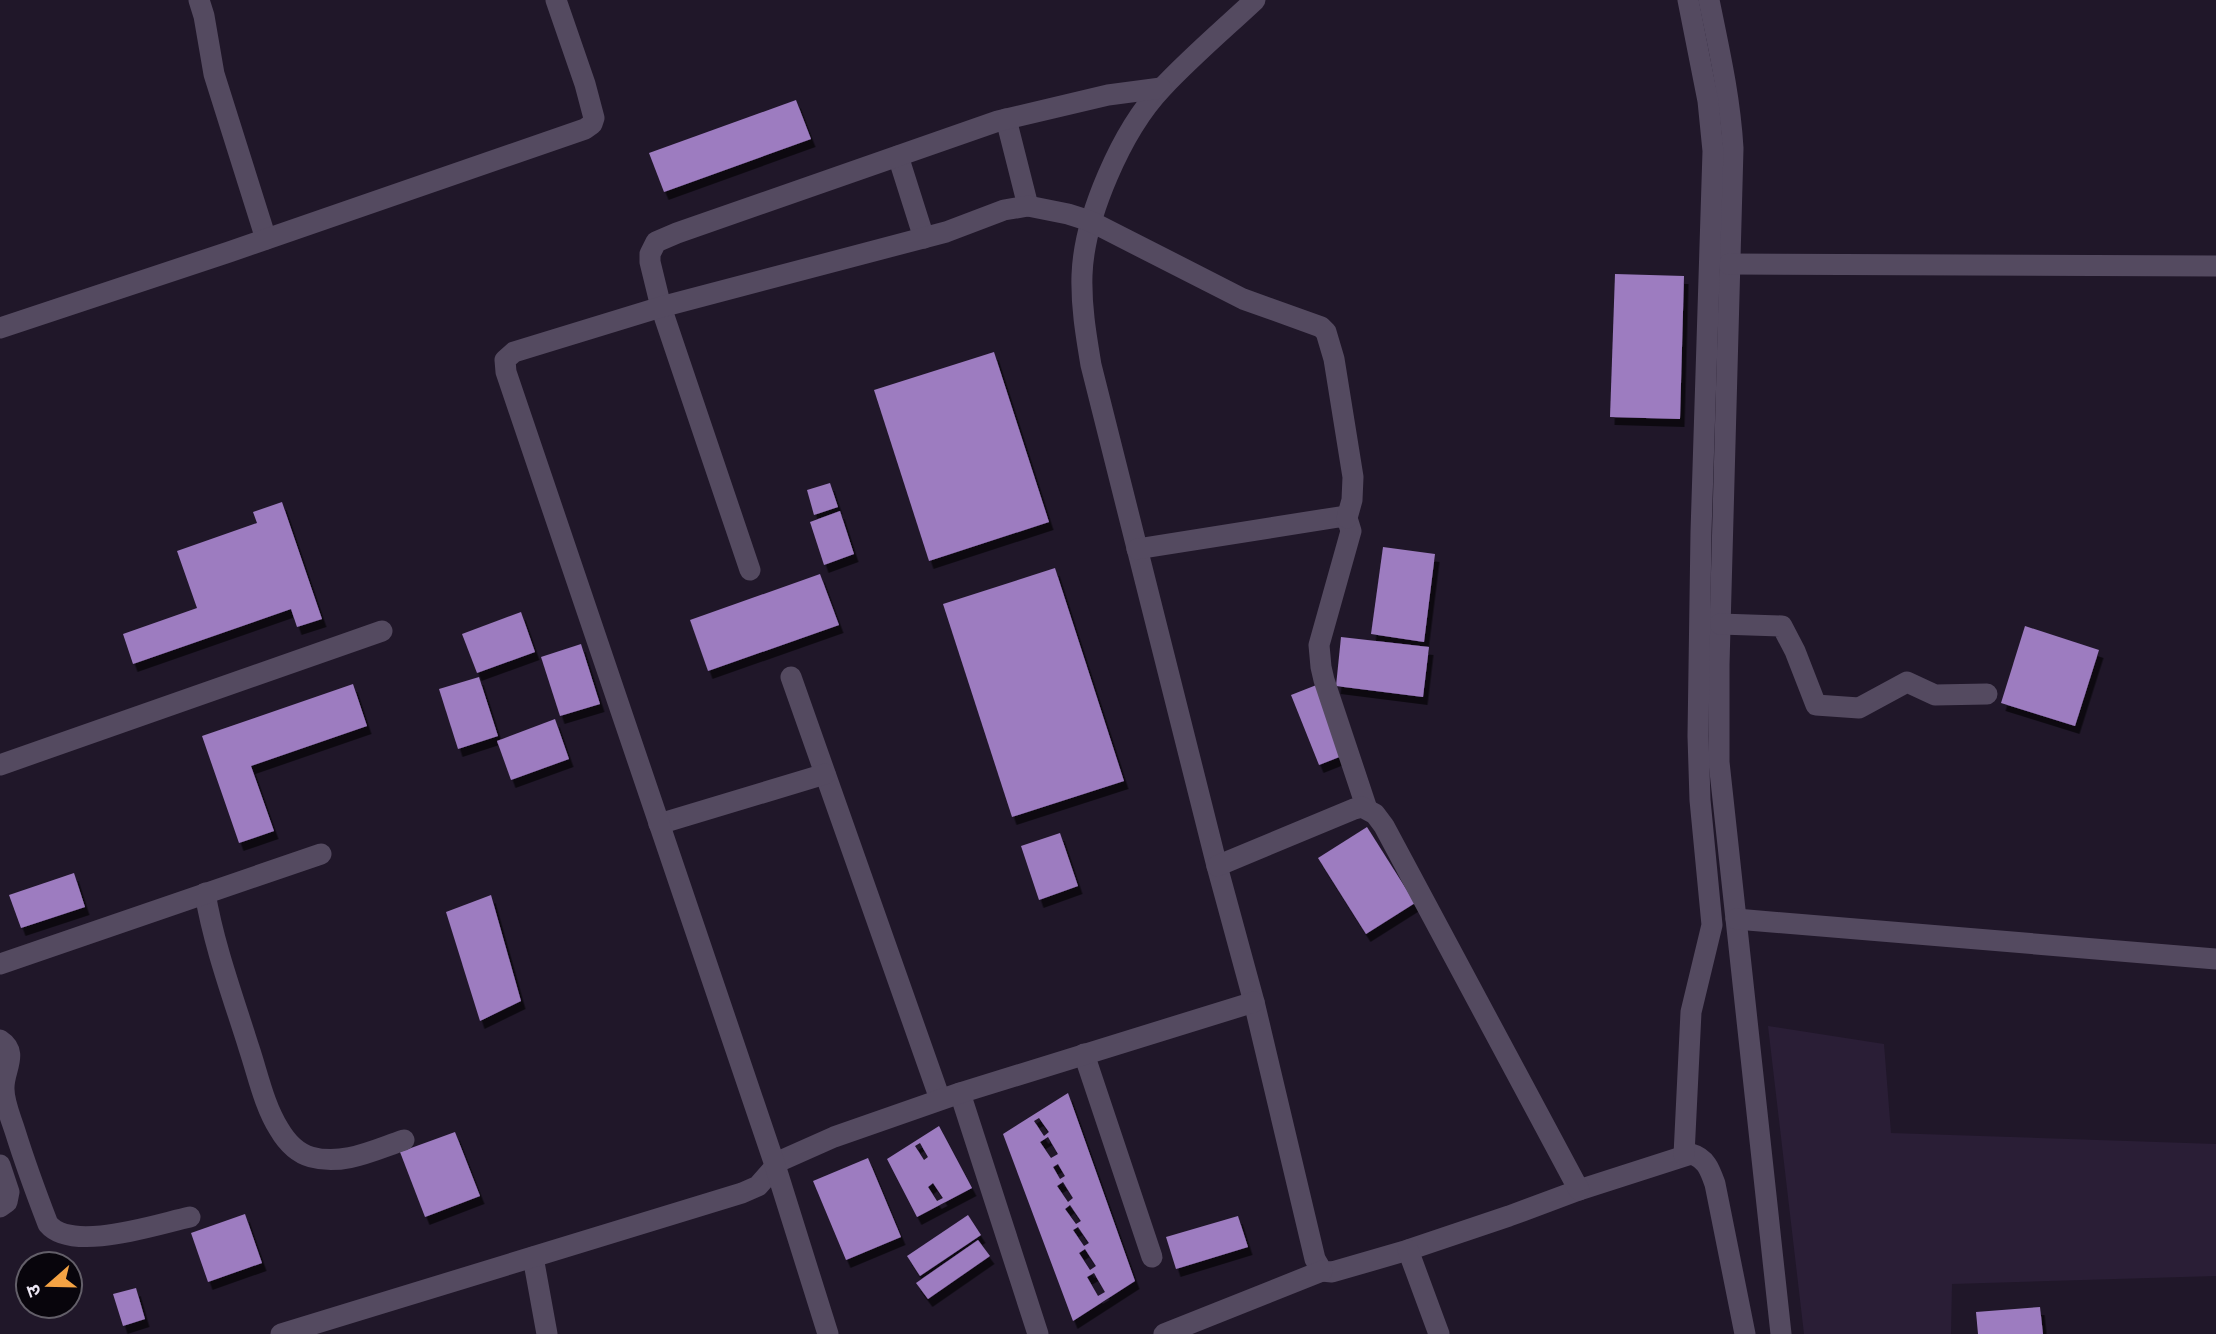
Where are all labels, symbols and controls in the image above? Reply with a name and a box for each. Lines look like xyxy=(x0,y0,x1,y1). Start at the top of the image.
north arrow xyxy=(14,1250,84,1320)
text: उ xyxy=(20,1281,45,1300)

